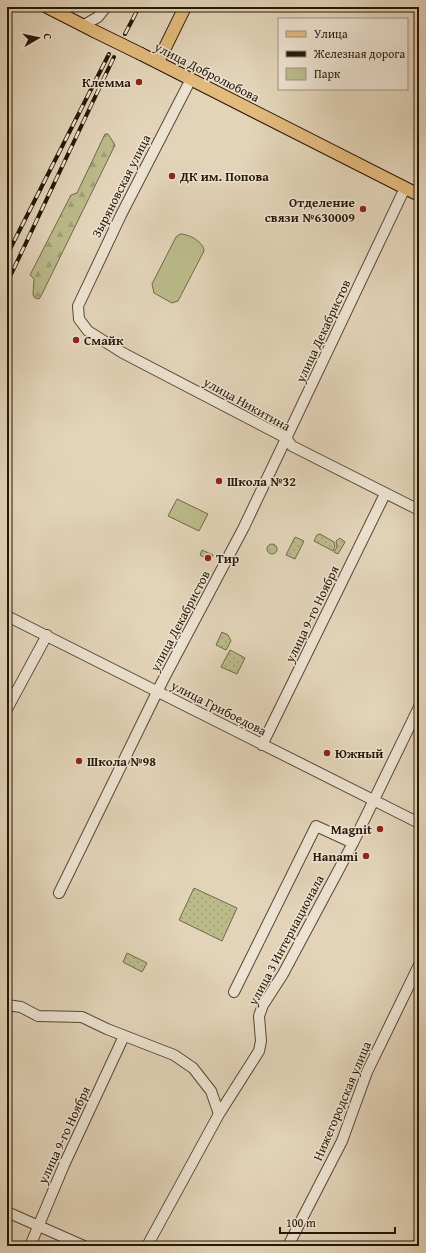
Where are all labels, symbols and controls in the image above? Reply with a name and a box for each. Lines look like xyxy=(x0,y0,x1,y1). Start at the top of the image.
north arrow xyxy=(18,18,58,58)
legend xyxy=(278,18,408,90)
text: Улица xyxy=(314,25,348,42)
text: С xyxy=(39,32,56,41)
street label: улица Добролюбова xyxy=(150,37,264,107)
text: Железная дорога xyxy=(313,45,405,62)
text: Парк xyxy=(314,65,341,82)
place label: Клемма xyxy=(82,73,131,92)
marker: Клемма xyxy=(134,77,144,87)
street label: Зыряновская улица xyxy=(87,131,156,241)
place label: ДК им. Попова xyxy=(179,167,269,186)
marker: ДК им. Попова xyxy=(167,171,177,181)
place label: Отделение связи №630009 xyxy=(265,193,355,227)
marker: Отделение связи №630009 xyxy=(358,204,368,214)
street label: улица Декабристов xyxy=(290,276,355,387)
place label: Смайк xyxy=(84,331,124,350)
marker: Смайк xyxy=(71,335,81,345)
street label: улица Никитина xyxy=(199,372,295,436)
place label: Школа №32 xyxy=(227,472,296,491)
marker: Школа №32 xyxy=(214,476,224,486)
place label: Тир xyxy=(216,549,240,568)
marker: Тир xyxy=(203,553,213,563)
street label: улица 9-го Ноября xyxy=(280,562,344,667)
street label: улица Декабристов xyxy=(145,567,215,676)
street label: улица Грибоедова xyxy=(167,675,271,741)
place label: Южный xyxy=(335,744,383,763)
marker: Южный xyxy=(322,748,332,758)
place label: Школа №98 xyxy=(87,752,156,771)
marker: Школа №98 xyxy=(74,756,84,766)
place label: Magnit xyxy=(331,820,372,839)
marker: Magnit xyxy=(375,824,385,834)
place label: Hanami xyxy=(313,847,358,866)
marker: Hanami xyxy=(361,851,371,861)
street label: улица 3 Интернационала xyxy=(243,871,329,1010)
street label: Нижегородская улица xyxy=(308,1038,376,1164)
street label: улица 9-го Ноября xyxy=(33,1083,95,1188)
scale bar xyxy=(280,1209,395,1235)
text: 100 m xyxy=(286,1214,316,1231)

